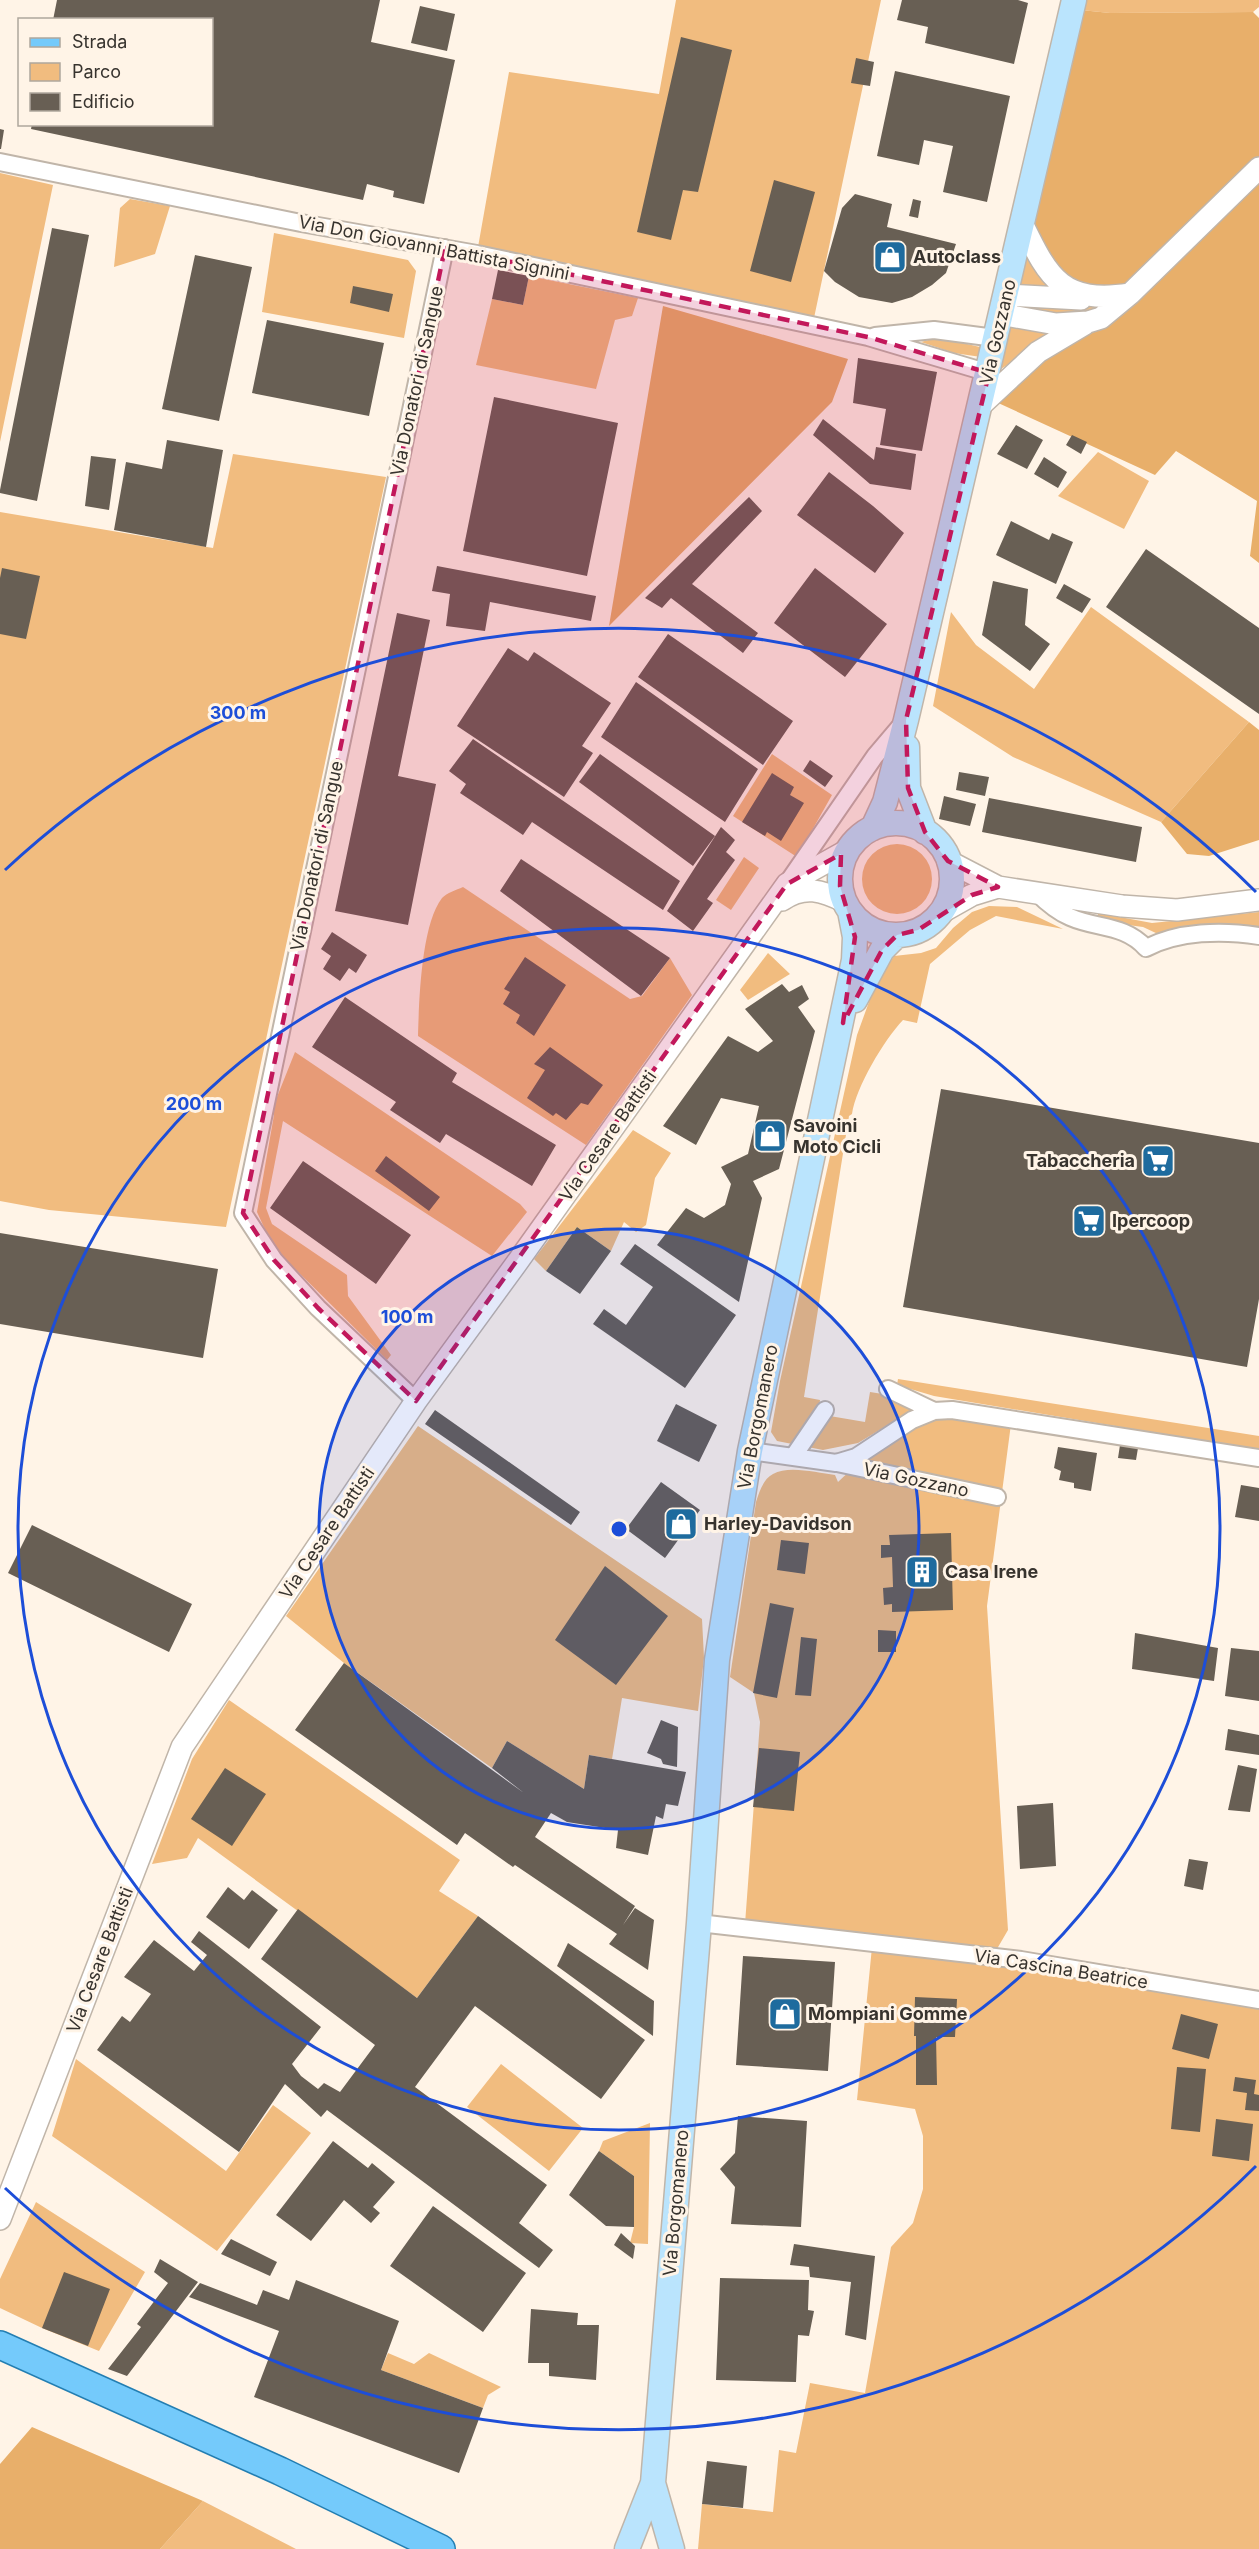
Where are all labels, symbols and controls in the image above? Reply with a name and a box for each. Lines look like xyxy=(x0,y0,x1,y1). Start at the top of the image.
legend xyxy=(18,18,213,126)
text: Strada xyxy=(72,31,127,52)
text: Parco xyxy=(72,61,121,82)
text: Edificio xyxy=(72,91,135,112)
street label: Via Don Giovanni Battista Signini xyxy=(297,211,571,284)
shop icon: Autoclass xyxy=(872,239,908,275)
place label: Autoclass xyxy=(913,246,1001,267)
street label: Via Gozzano xyxy=(975,277,1020,387)
street label: Via Donatori di Sangue xyxy=(386,284,447,478)
text: 300 m xyxy=(210,702,266,723)
street label: Via Donatori di Sangue xyxy=(286,759,347,953)
street label: Via Cesare Battisti xyxy=(555,1066,661,1205)
text: 200 m xyxy=(166,1093,222,1114)
place label: Savoini Moto Cicli xyxy=(793,1115,881,1157)
shop icon: Savoini Moto Cicli xyxy=(752,1118,788,1154)
supermarket icon: Tabaccheria xyxy=(1140,1143,1176,1179)
place label: Tabaccheria xyxy=(1026,1150,1135,1171)
supermarket icon: Ipercoop xyxy=(1071,1203,1107,1239)
place label: Ipercoop xyxy=(1112,1210,1190,1231)
text: 100 m xyxy=(381,1306,433,1327)
street label: Via Borgomanero xyxy=(733,1343,782,1491)
street label: Via Gozzano xyxy=(861,1458,971,1501)
street label: Via Cesare Battisti xyxy=(275,1463,379,1603)
shop icon: Harley-Davidson xyxy=(663,1506,699,1542)
place label: Harley-Davidson xyxy=(704,1513,852,1534)
centre of rings xyxy=(609,1519,629,1539)
building icon: Casa Irene xyxy=(904,1554,940,1590)
place label: Casa Irene xyxy=(945,1561,1038,1582)
street label: Via Cesare Battisti xyxy=(62,1884,137,2036)
street label: Via Cascina Beatrice xyxy=(973,1944,1150,1993)
shop icon: Mompiani Gomme xyxy=(767,1996,803,2032)
place label: Mompiani Gomme xyxy=(808,2003,968,2024)
street label: Via Borgomanero xyxy=(659,2129,692,2277)

